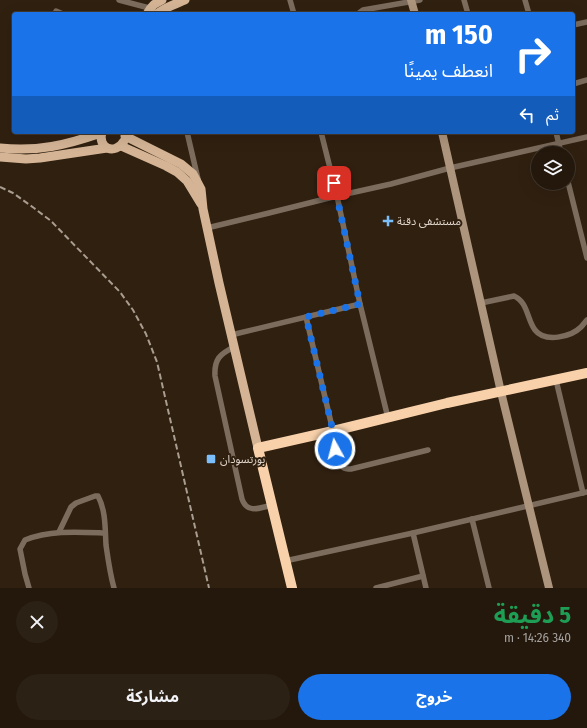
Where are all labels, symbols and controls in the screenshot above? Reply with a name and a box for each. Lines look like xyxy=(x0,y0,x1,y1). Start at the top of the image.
text: 150 m xyxy=(425,18,493,51)
icon: right xyxy=(507,28,559,80)
text: انعطف يمينًا xyxy=(404,60,493,82)
icon: left xyxy=(516,104,538,126)
text: ثم xyxy=(546,106,559,124)
map controls xyxy=(531,146,575,190)
button: layers xyxy=(531,146,575,190)
pin xyxy=(317,166,351,200)
icon: arrive xyxy=(323,172,345,194)
marker: مستشفى دقنة xyxy=(382,215,394,227)
place label: مستشفى دقنة xyxy=(397,215,461,228)
position arrow xyxy=(314,428,356,470)
marker: بورتسودان xyxy=(205,453,217,465)
place label: بورتسودان xyxy=(220,453,265,466)
button: close xyxy=(16,601,58,643)
text: 5 دقيقة xyxy=(494,601,571,629)
text: 340 m · 14:26 xyxy=(504,630,571,645)
button: مشاركة xyxy=(16,674,290,720)
button: خروج xyxy=(298,674,571,720)

